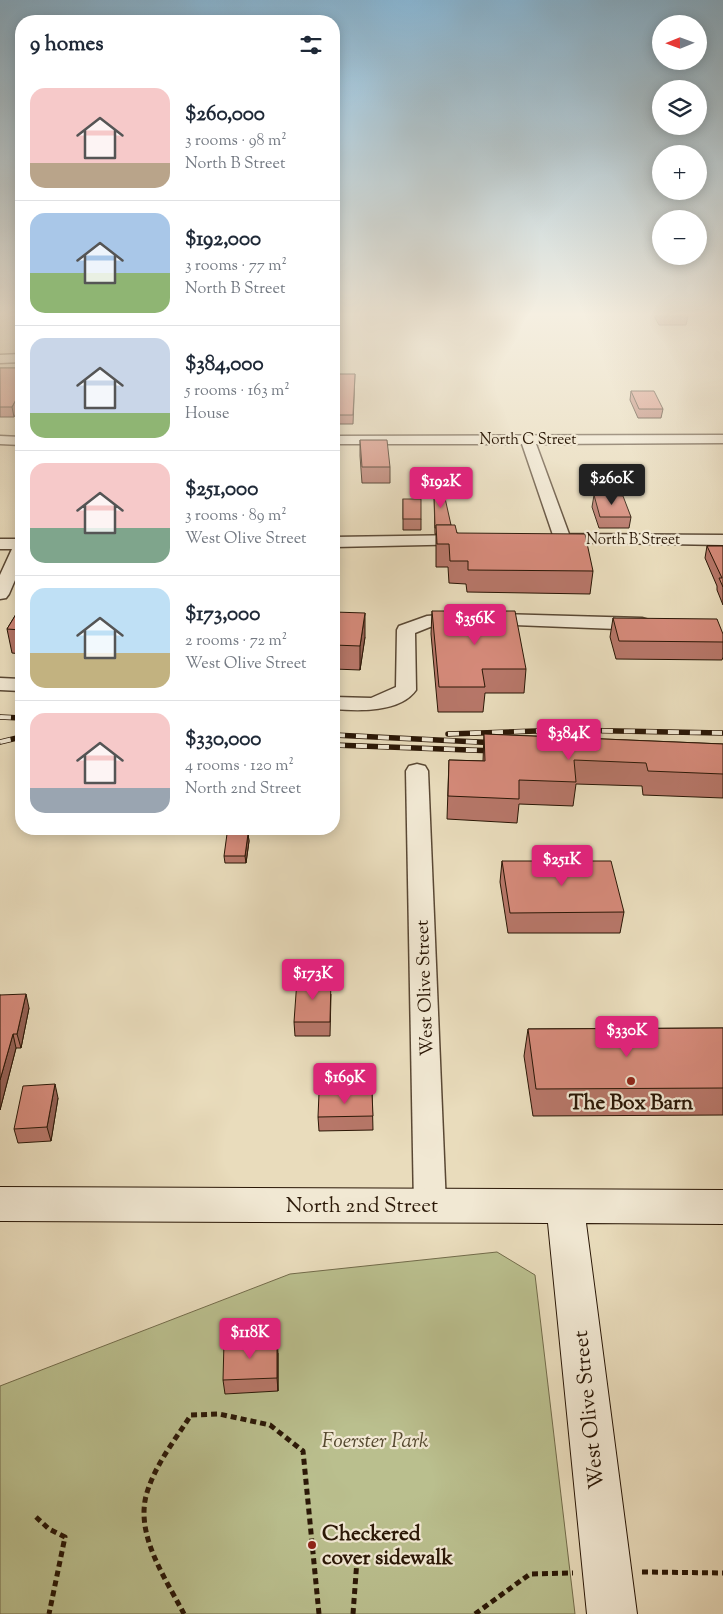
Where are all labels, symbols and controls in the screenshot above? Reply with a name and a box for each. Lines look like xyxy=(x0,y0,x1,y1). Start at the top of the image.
north arrow xyxy=(652,15,708,70)
map controls xyxy=(652,15,707,265)
text: 9 homes xyxy=(30,30,103,60)
icon: filters xyxy=(297,31,325,59)
button: layers xyxy=(652,80,707,135)
text: $260,000 xyxy=(185,100,265,130)
icon: home xyxy=(70,108,130,168)
text: 3 rooms · 98 m² xyxy=(185,130,287,153)
button: + xyxy=(652,145,707,200)
text: North B Street xyxy=(185,153,285,176)
button: − xyxy=(652,210,707,265)
text: $192,000 xyxy=(185,225,261,255)
icon: home xyxy=(70,233,130,293)
text: 3 rooms · 77 m² xyxy=(185,255,287,278)
text: North B Street xyxy=(185,278,285,301)
text: $384,000 xyxy=(185,350,264,380)
icon: home xyxy=(70,358,130,418)
text: 5 rooms · 163 m² xyxy=(185,380,290,403)
text: House xyxy=(185,403,229,426)
street label: North C Street xyxy=(480,430,576,451)
pin: $260K xyxy=(577,464,647,506)
pin: $192K xyxy=(406,466,476,509)
text: $260K xyxy=(590,468,634,491)
text: $192K xyxy=(421,471,461,494)
text: $251,000 xyxy=(185,475,258,505)
icon: home xyxy=(70,483,130,543)
text: 3 rooms · 89 m² xyxy=(185,505,287,528)
text: West Olive Street xyxy=(185,528,307,551)
street label: North B Street xyxy=(586,530,680,551)
text: $173,000 xyxy=(185,600,260,630)
pin: $356K xyxy=(440,604,510,646)
icon: home xyxy=(70,608,130,668)
text: $356K xyxy=(455,608,495,631)
text: 2 rooms · 72 m² xyxy=(185,630,287,653)
text: West Olive Street xyxy=(185,653,307,676)
pin: $384K xyxy=(534,718,604,761)
text: $384K xyxy=(548,723,590,746)
text: $330,000 xyxy=(185,725,261,755)
icon: home xyxy=(70,733,130,793)
text: 4 rooms · 120 m² xyxy=(185,755,294,778)
text: North 2nd Street xyxy=(185,778,301,801)
pin: $251K xyxy=(527,844,597,887)
text: $251K xyxy=(543,849,581,872)
street label: West Olive Street xyxy=(411,919,441,1057)
pin: $173K xyxy=(278,958,348,1001)
text: $173K xyxy=(293,963,333,986)
pin: $330K xyxy=(592,1016,662,1058)
text: $330K xyxy=(606,1020,648,1043)
pin: $169K xyxy=(310,1062,380,1105)
text: $169K xyxy=(324,1067,366,1090)
marker: The Box Barn xyxy=(625,1075,637,1087)
place label: The Box Barn xyxy=(569,1089,694,1119)
street label: North 2nd Street xyxy=(286,1192,438,1222)
pin: $118K xyxy=(215,1318,285,1360)
text: $118K xyxy=(231,1322,270,1345)
street label: West Olive Street xyxy=(567,1329,613,1491)
park label: Foerster Park xyxy=(322,1427,429,1457)
place label: Checkered cover sidewalk xyxy=(322,1520,454,1574)
marker: Checkered cover sidewalk xyxy=(306,1539,318,1551)

